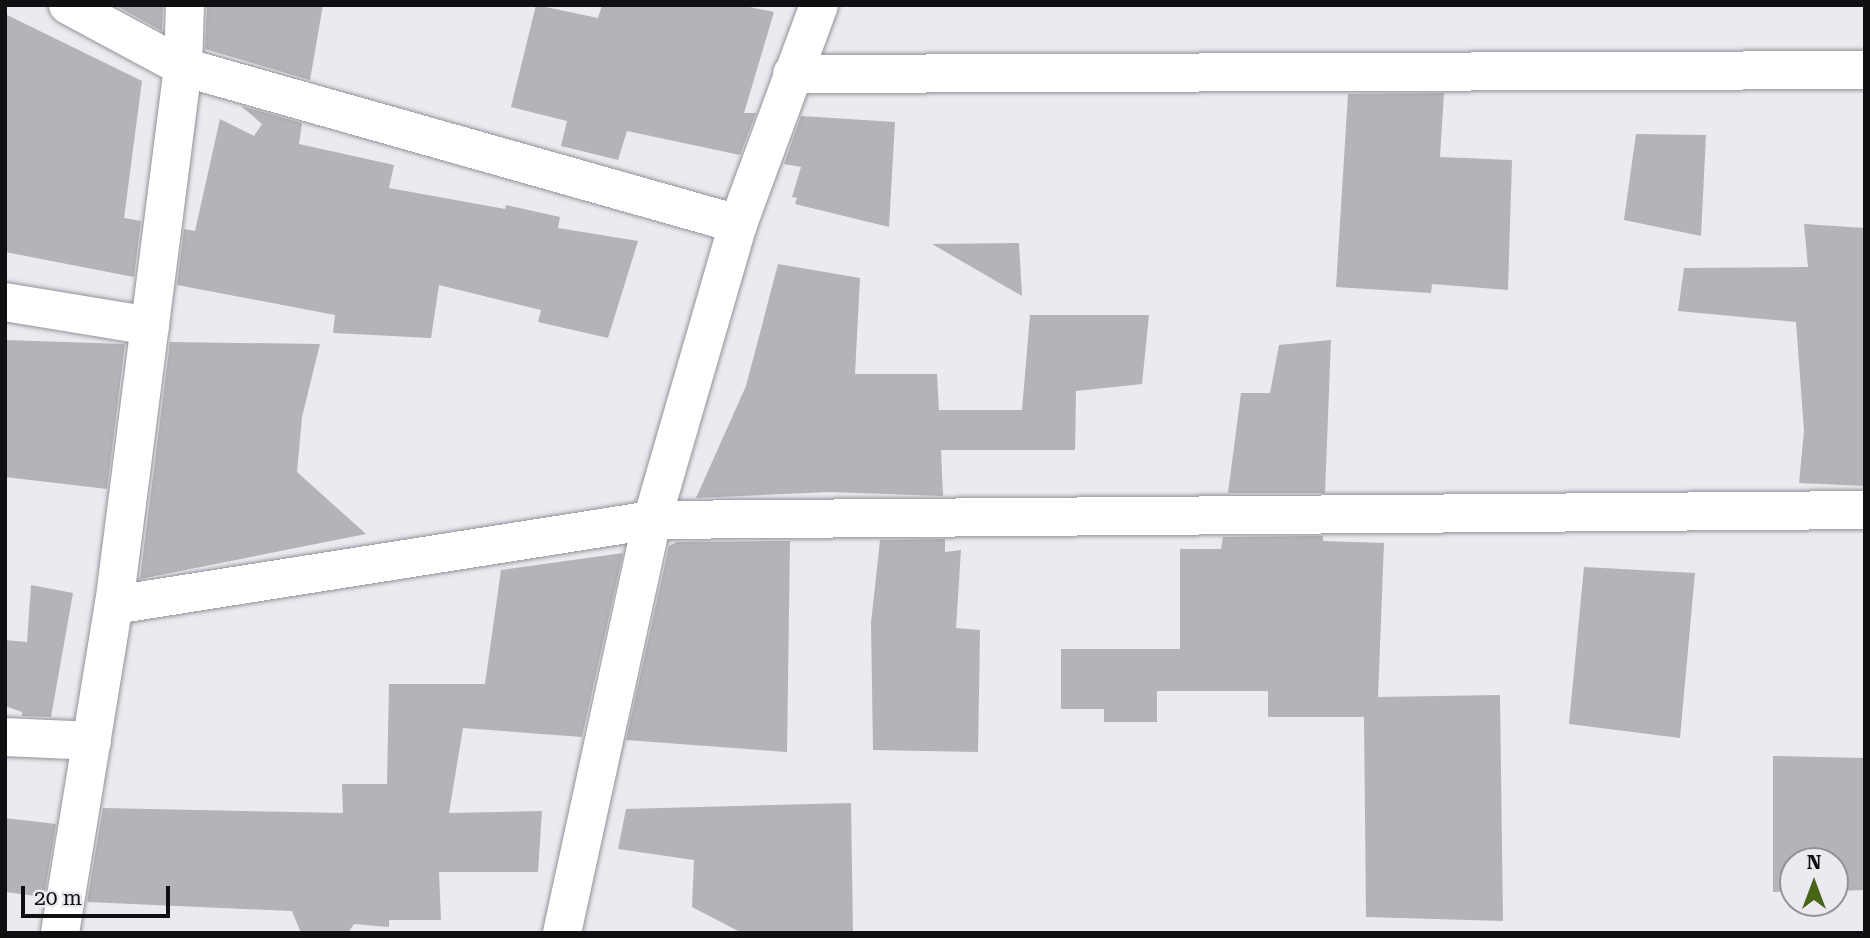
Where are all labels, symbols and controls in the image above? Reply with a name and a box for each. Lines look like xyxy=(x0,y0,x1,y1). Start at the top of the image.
north arrow xyxy=(1779,847,1849,917)
text: N xyxy=(1807,851,1821,874)
scale bar xyxy=(24,872,173,916)
text: 20 m xyxy=(34,886,82,910)

